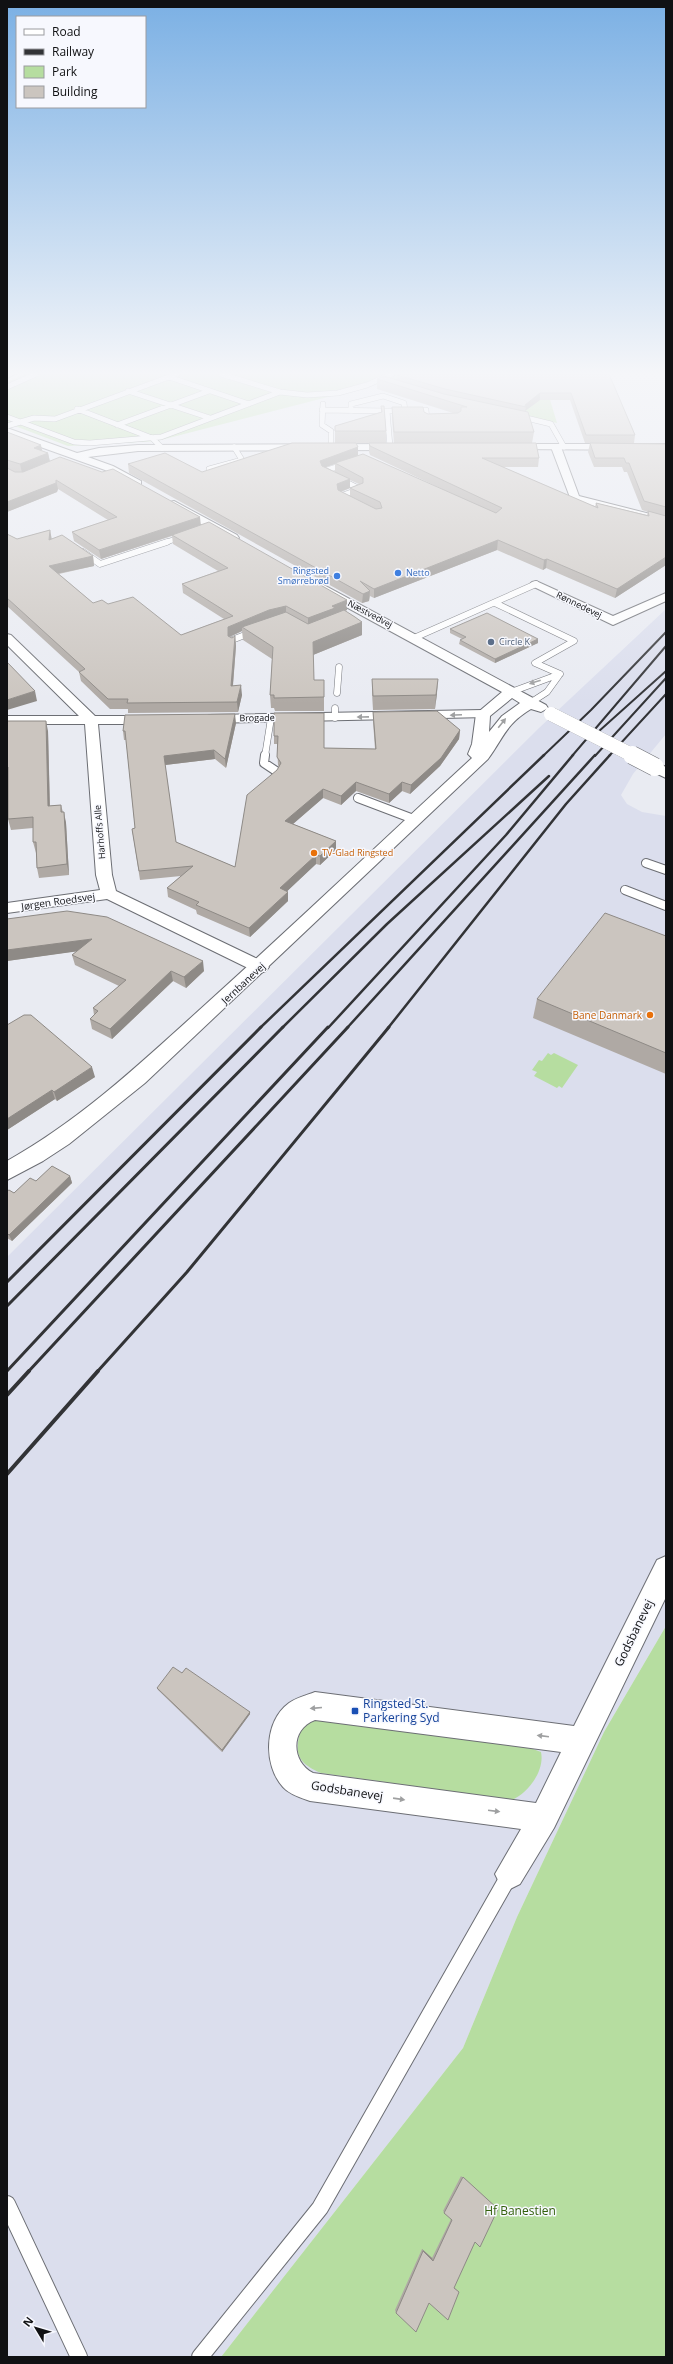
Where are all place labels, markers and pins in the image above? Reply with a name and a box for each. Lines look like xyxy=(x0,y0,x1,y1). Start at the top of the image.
place label: Ringsted Smørrebrød xyxy=(278,564,329,587)
place label: Netto xyxy=(406,566,430,579)
marker: Netto xyxy=(393,568,403,578)
marker: Ringsted Smørrebrød xyxy=(332,571,342,581)
place label: Circle K xyxy=(499,635,531,648)
marker: Circle K xyxy=(486,637,496,647)
place label: TV-Glad Ringsted xyxy=(322,846,393,859)
marker: TV-Glad Ringsted xyxy=(309,848,319,858)
place label: Bane Danmark xyxy=(573,1008,643,1022)
marker: Bane Danmark xyxy=(645,1010,655,1020)
place label: Ringsted St. Parkering Syd xyxy=(363,1695,440,1726)
marker: Ringsted St. Parkering Syd xyxy=(350,1706,360,1716)

